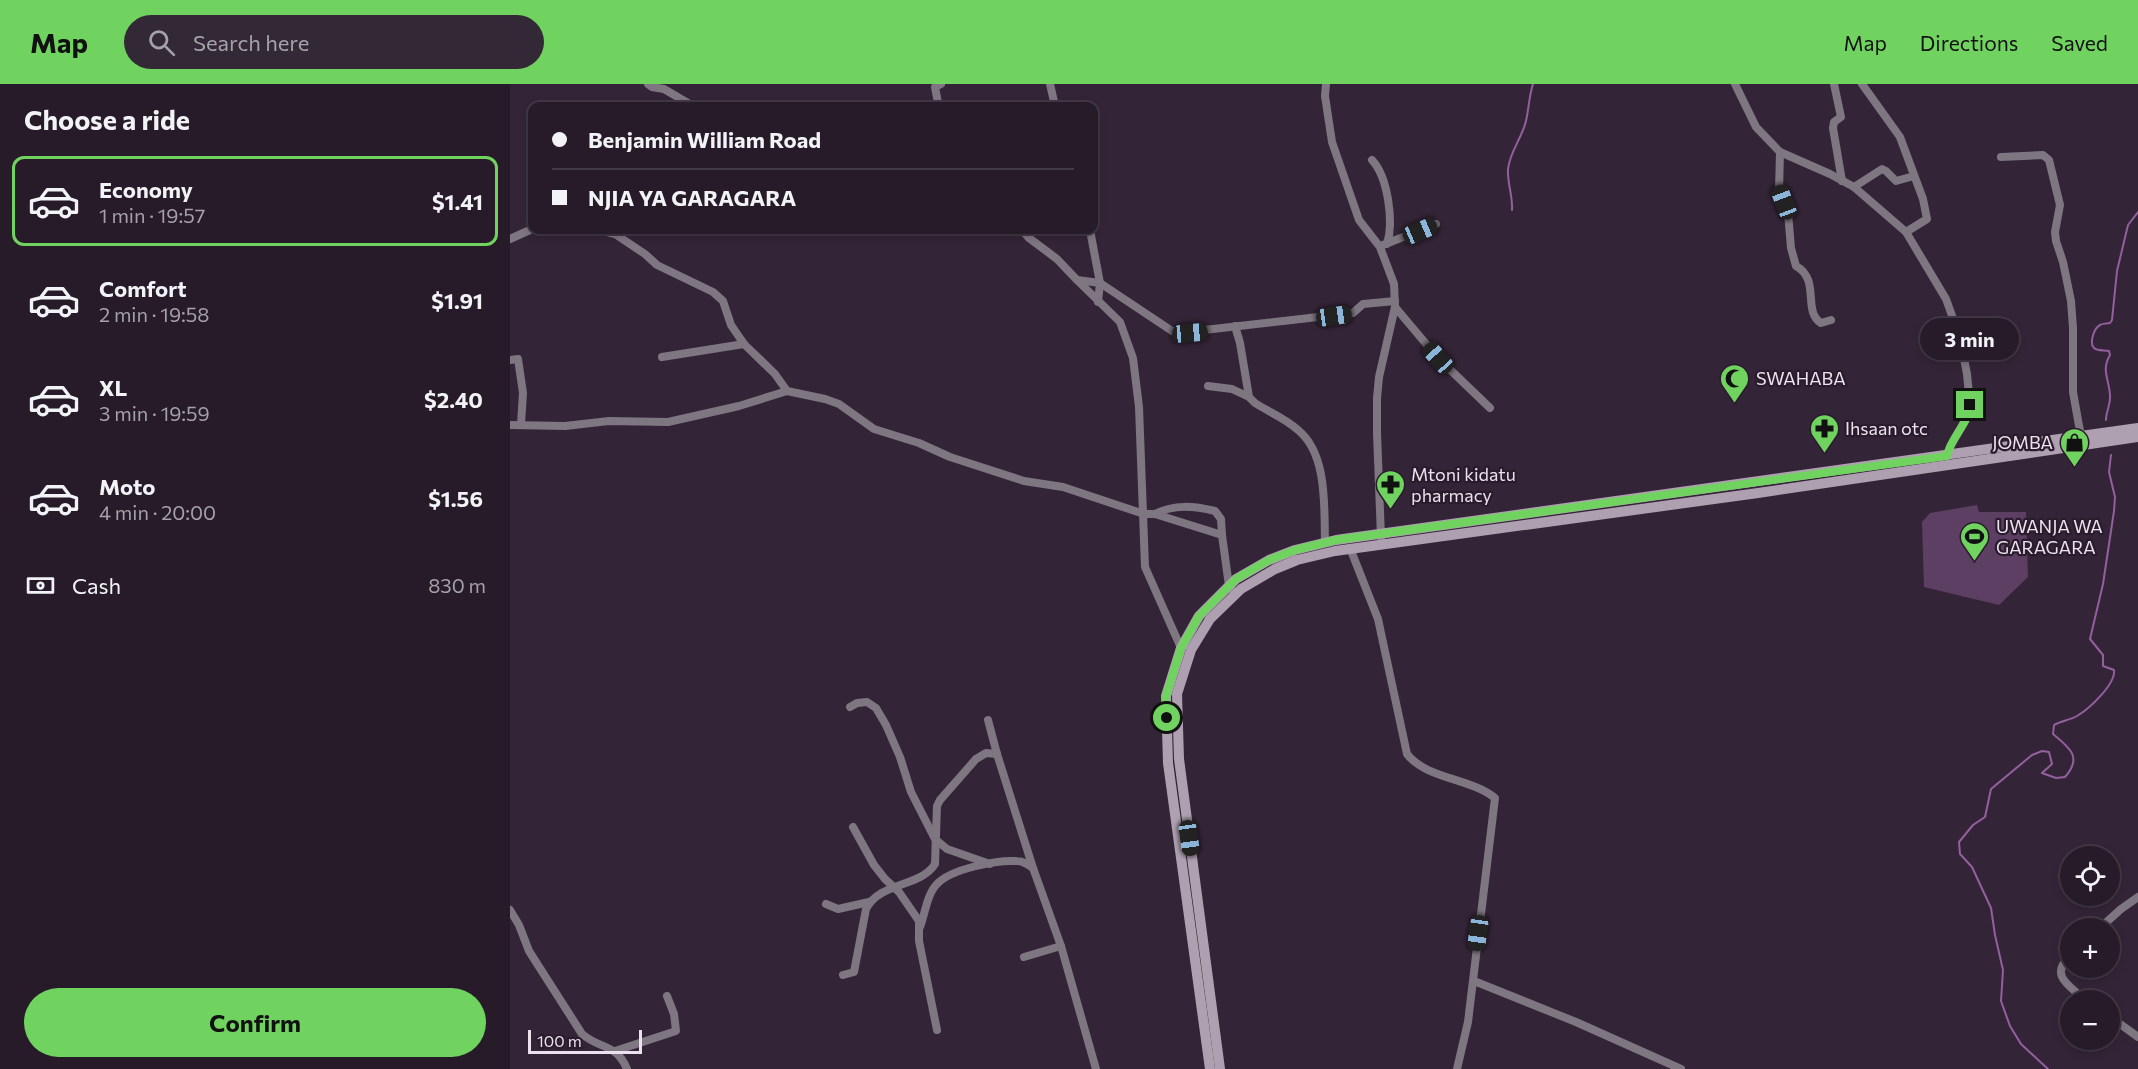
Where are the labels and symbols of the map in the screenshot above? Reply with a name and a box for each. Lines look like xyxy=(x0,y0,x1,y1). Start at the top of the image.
car xyxy=(1769,182,1799,222)
car xyxy=(1400,216,1440,246)
car xyxy=(1315,305,1353,327)
callout: 3 min xyxy=(1920,318,2020,360)
car xyxy=(1171,322,1209,344)
car xyxy=(1419,339,1457,377)
mosque icon: SWAHABA xyxy=(1719,362,1751,404)
place label: SWAHABA xyxy=(1756,367,1846,389)
route end xyxy=(1956,391,1983,418)
pharmacy icon: Ihsaan otc xyxy=(1808,412,1840,454)
place label: Ihsaan otc xyxy=(1845,417,1928,439)
shop icon: JOMBA xyxy=(2058,426,2090,468)
place label: JOMBA xyxy=(1992,431,2053,453)
place label: Mtoni kidatu pharmacy xyxy=(1411,463,1516,506)
pharmacy icon: Mtoni kidatu pharmacy xyxy=(1374,468,1406,510)
place label: UWANJA WA GARAGARA xyxy=(1996,515,2103,558)
sports icon: UWANJA WA GARAGARA xyxy=(1959,520,1991,562)
route start xyxy=(1153,704,1180,731)
car xyxy=(1178,819,1200,857)
car xyxy=(1467,914,1489,952)
scale bar xyxy=(528,1027,642,1054)

